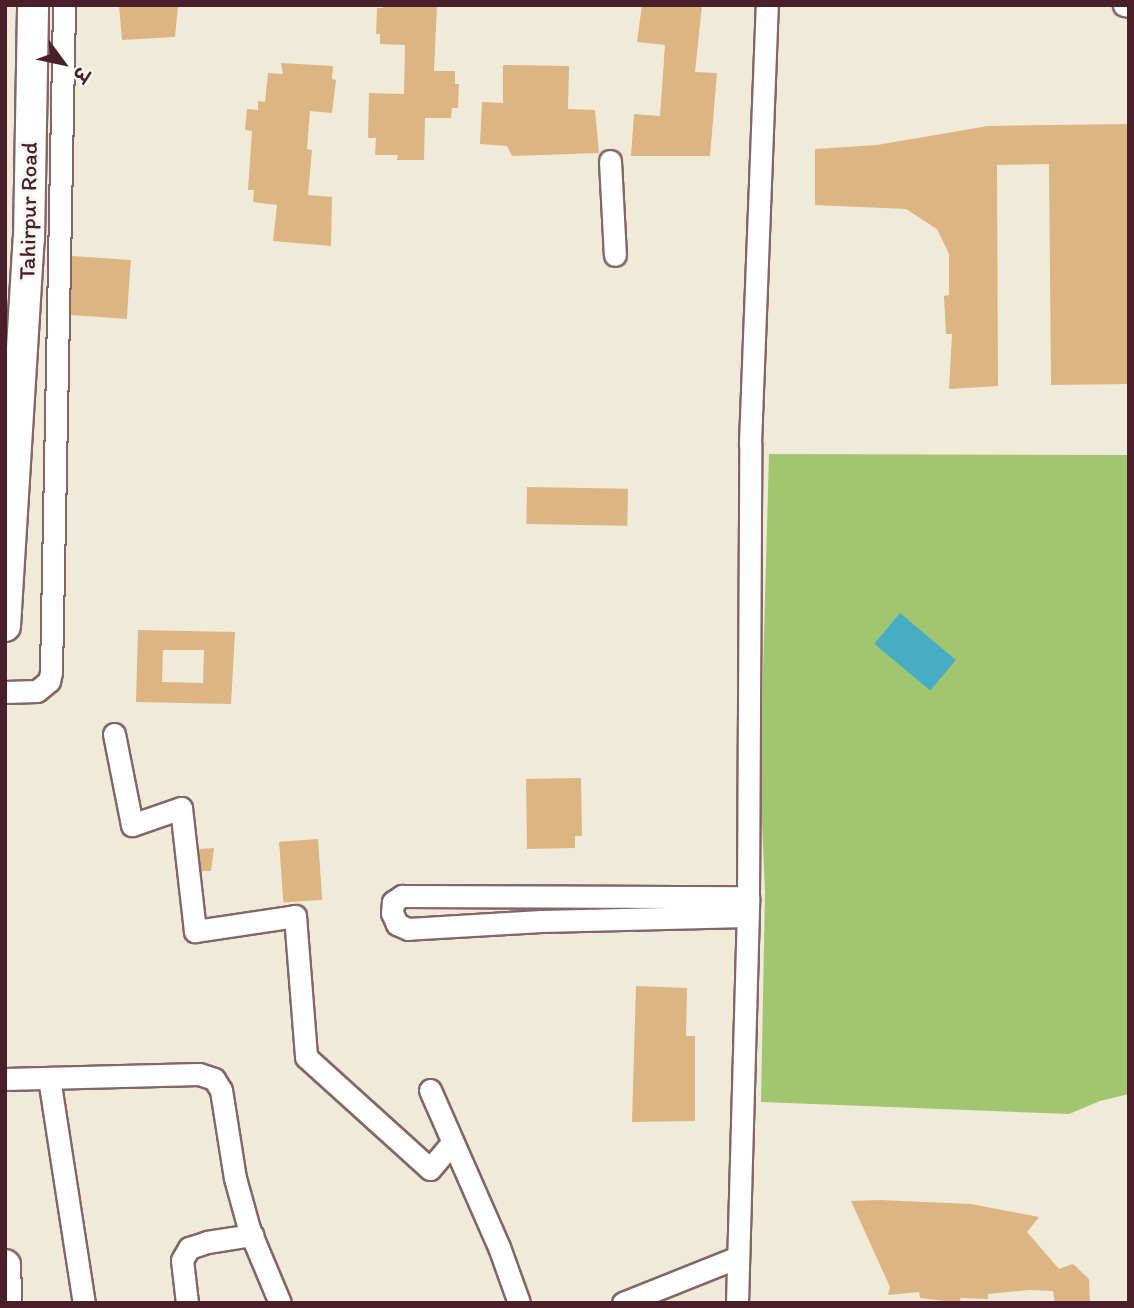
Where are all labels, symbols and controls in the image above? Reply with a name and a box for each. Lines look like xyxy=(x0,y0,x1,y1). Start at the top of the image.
north arrow xyxy=(28,28,98,98)
text: उ xyxy=(68,63,94,86)
street label: Tahirpur Road xyxy=(13,142,43,280)

